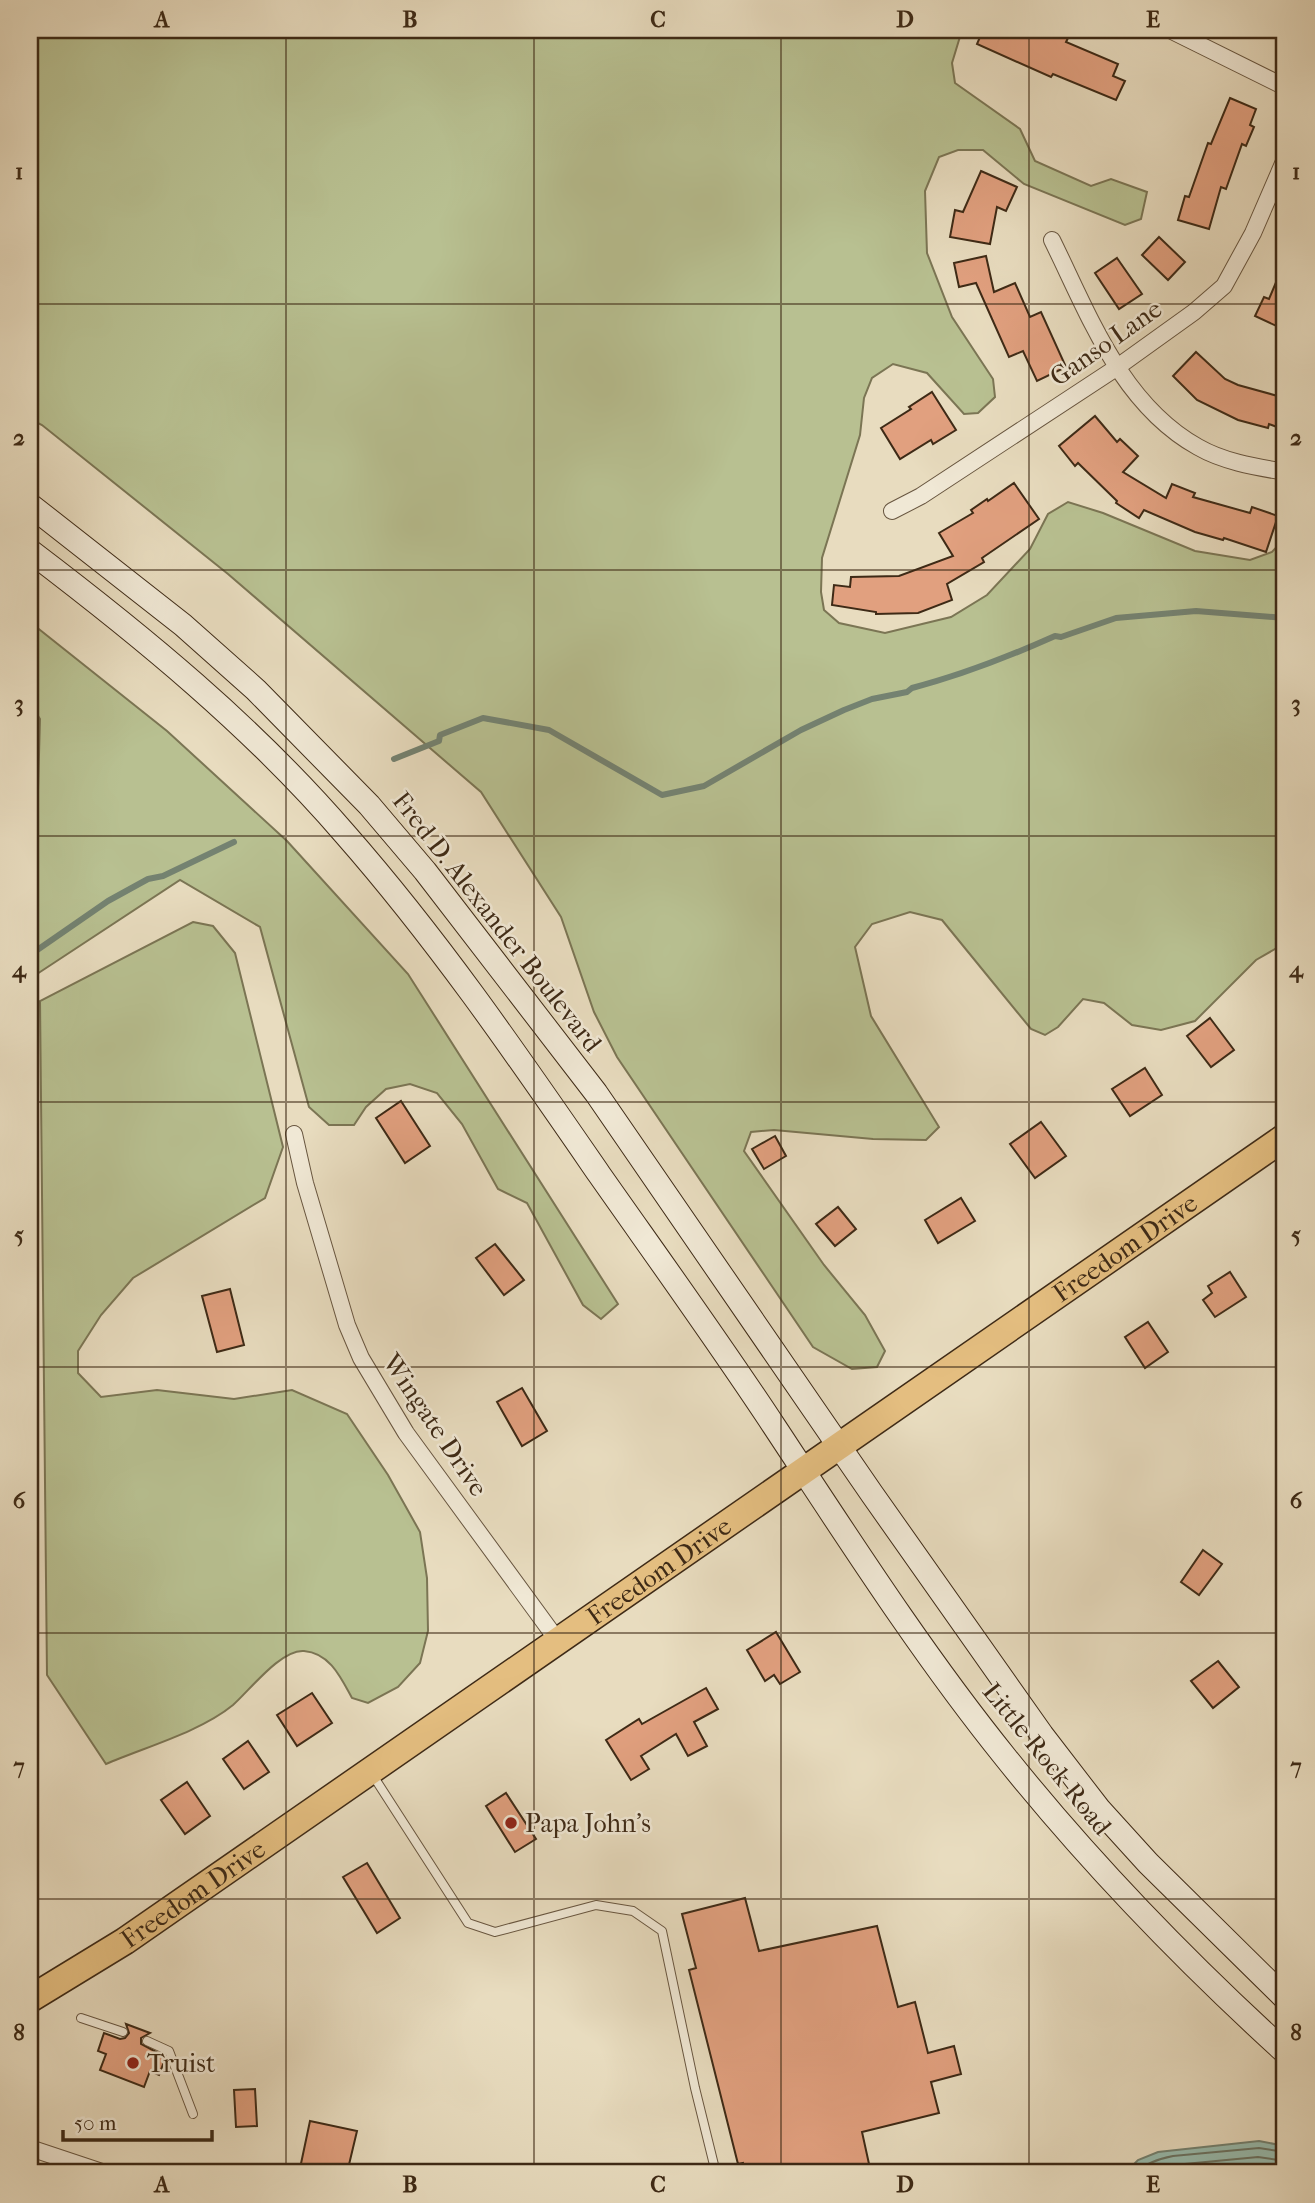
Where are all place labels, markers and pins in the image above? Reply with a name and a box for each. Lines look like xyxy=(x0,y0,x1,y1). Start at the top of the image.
place label: Papa John's xyxy=(525,1808,651,1839)
marker: Papa John's xyxy=(503,1815,519,1831)
place label: Truist xyxy=(147,2048,216,2079)
marker: Truist xyxy=(125,2055,141,2071)

